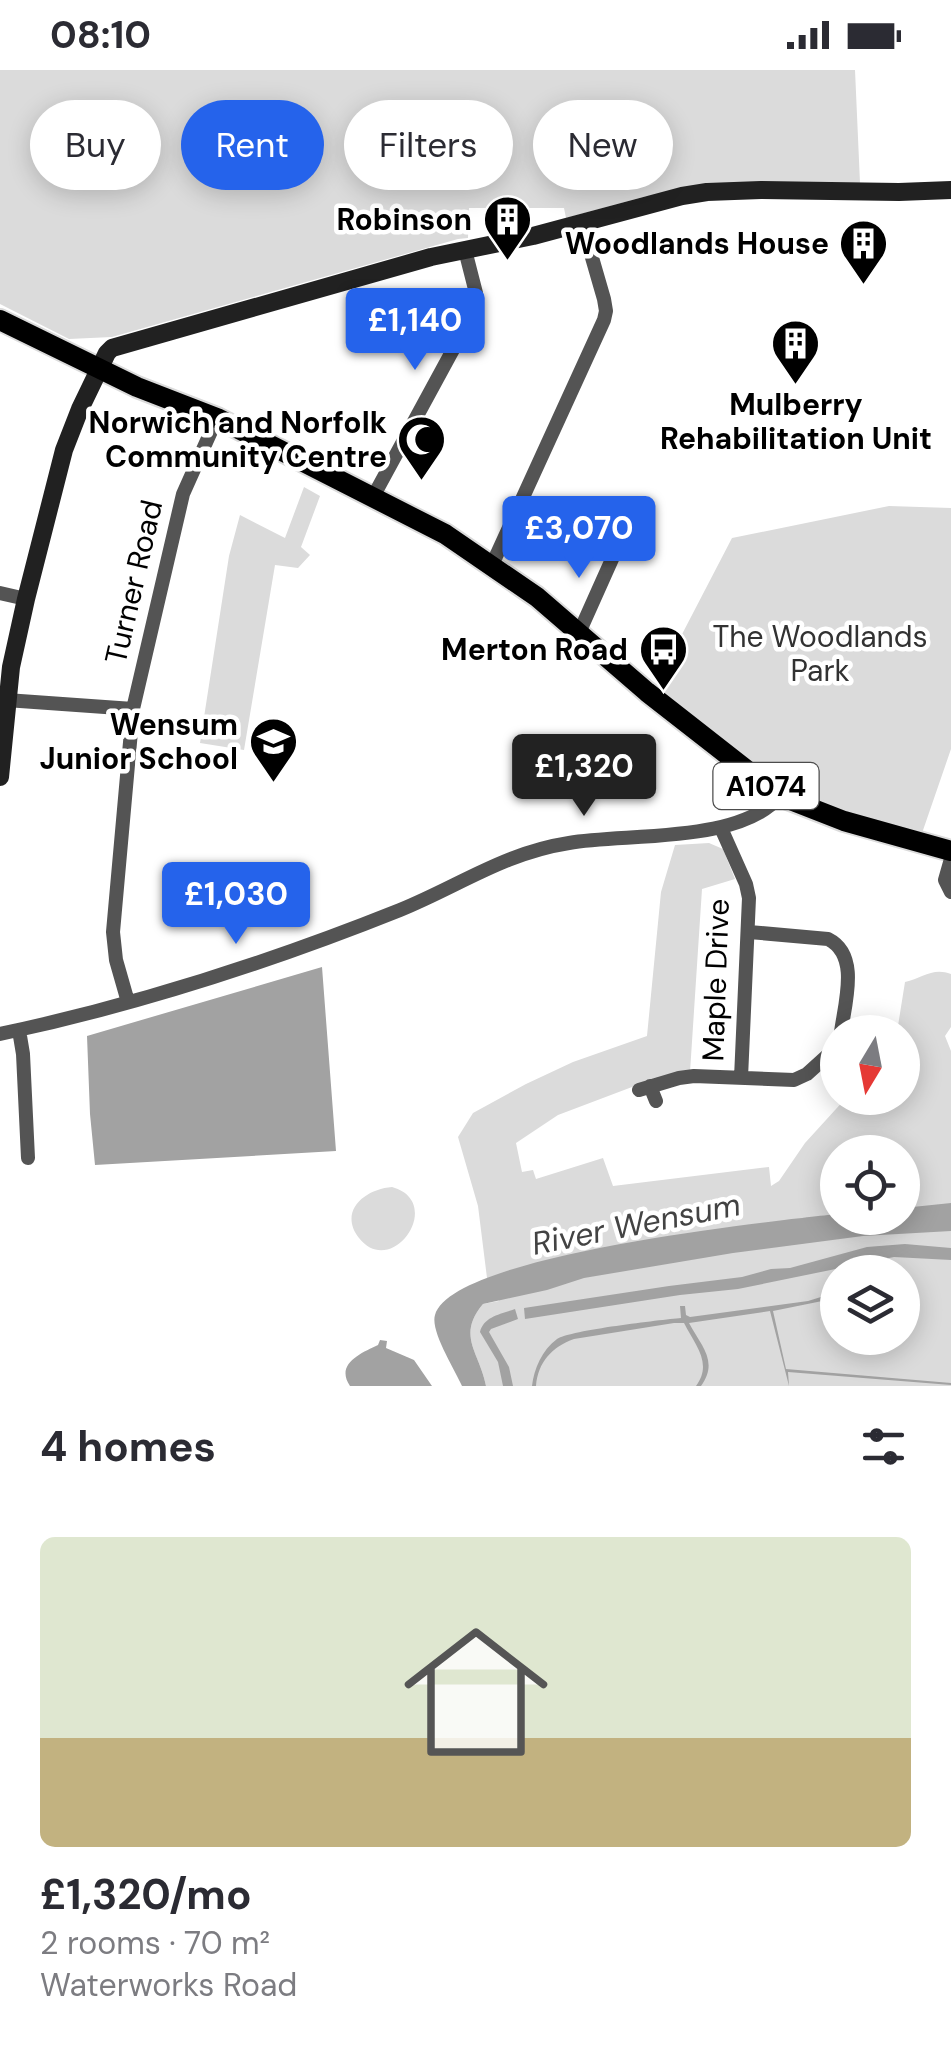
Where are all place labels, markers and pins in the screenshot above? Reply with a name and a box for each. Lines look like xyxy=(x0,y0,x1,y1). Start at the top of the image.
building icon: Robinson xyxy=(481,194,533,262)
place label: Robinson xyxy=(337,200,472,239)
building icon: Woodlands House xyxy=(838,218,890,286)
place label: Woodlands House xyxy=(565,224,829,263)
pin: £1,140 xyxy=(334,288,496,373)
building icon: Mulberry Rehabilitation Unit xyxy=(770,318,822,386)
place label: Mulberry Rehabilitation Unit xyxy=(660,385,932,458)
place label: Norwich and Norfolk Community Centre xyxy=(89,403,387,476)
mosque icon: Norwich and Norfolk Community Centre xyxy=(396,414,448,482)
pin: £3,070 xyxy=(498,496,660,581)
bus stop icon: Merton Road xyxy=(637,624,689,692)
place label: Merton Road xyxy=(441,630,628,669)
place label: Wensum Junior School xyxy=(39,705,238,778)
school or university icon: Wensum Junior School xyxy=(247,716,299,784)
pin: £1,320 xyxy=(503,734,665,819)
pin: £1,030 xyxy=(155,862,317,947)

